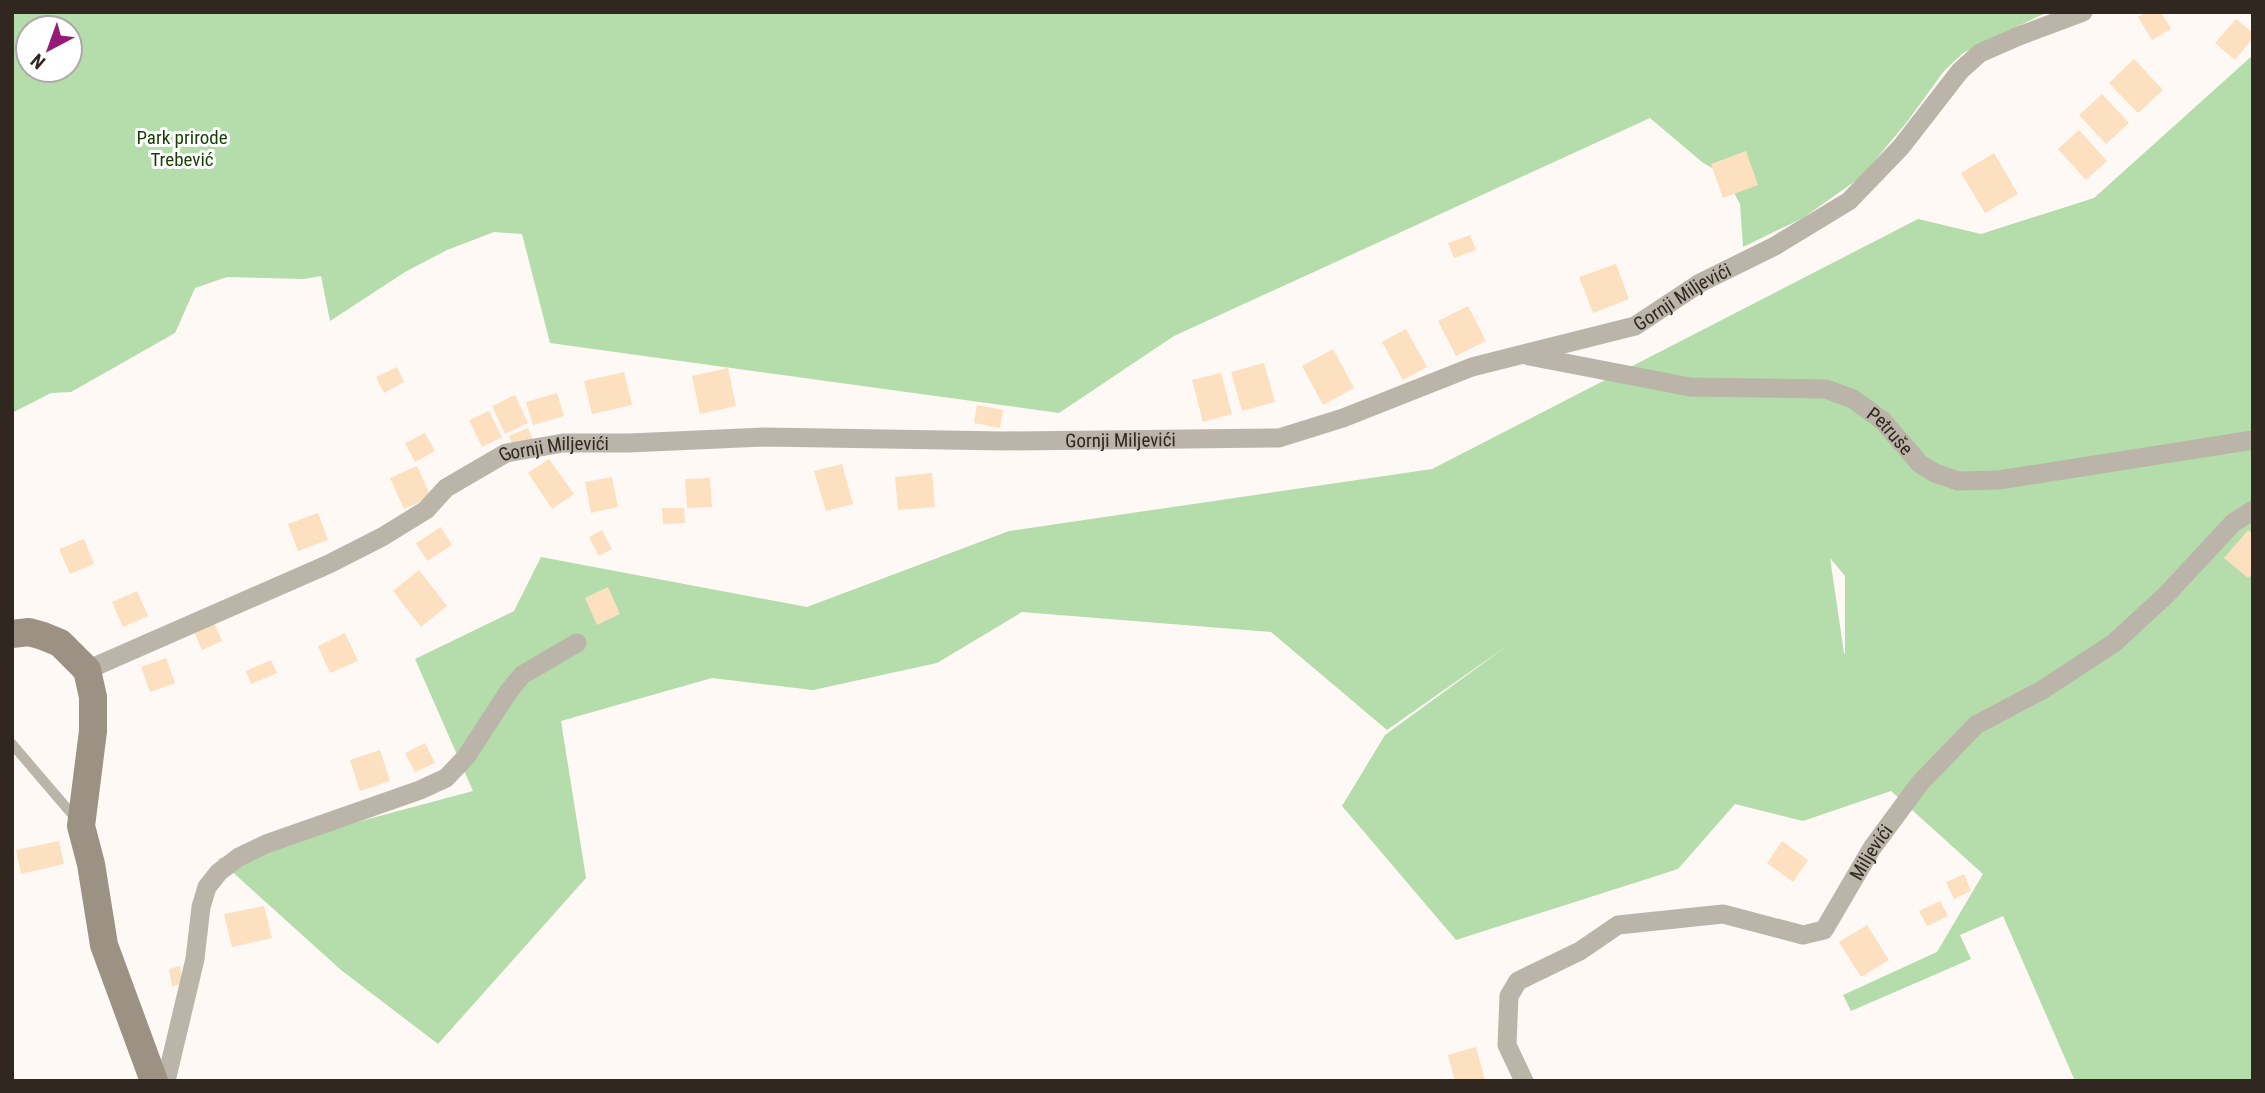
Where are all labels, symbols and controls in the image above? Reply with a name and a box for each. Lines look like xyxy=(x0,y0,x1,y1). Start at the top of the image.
north arrow xyxy=(14,14,84,84)
text: N xyxy=(26,49,50,74)
park label: Park prirode Trebević xyxy=(136,126,228,171)
street label: Gornji Miljevići xyxy=(1629,259,1735,336)
street label: Petruše xyxy=(1862,402,1918,460)
street label: Gornji Miljevići xyxy=(1065,428,1176,452)
street label: Gornji Miljevići xyxy=(495,432,609,467)
street label: Miljevići xyxy=(1845,820,1898,884)

